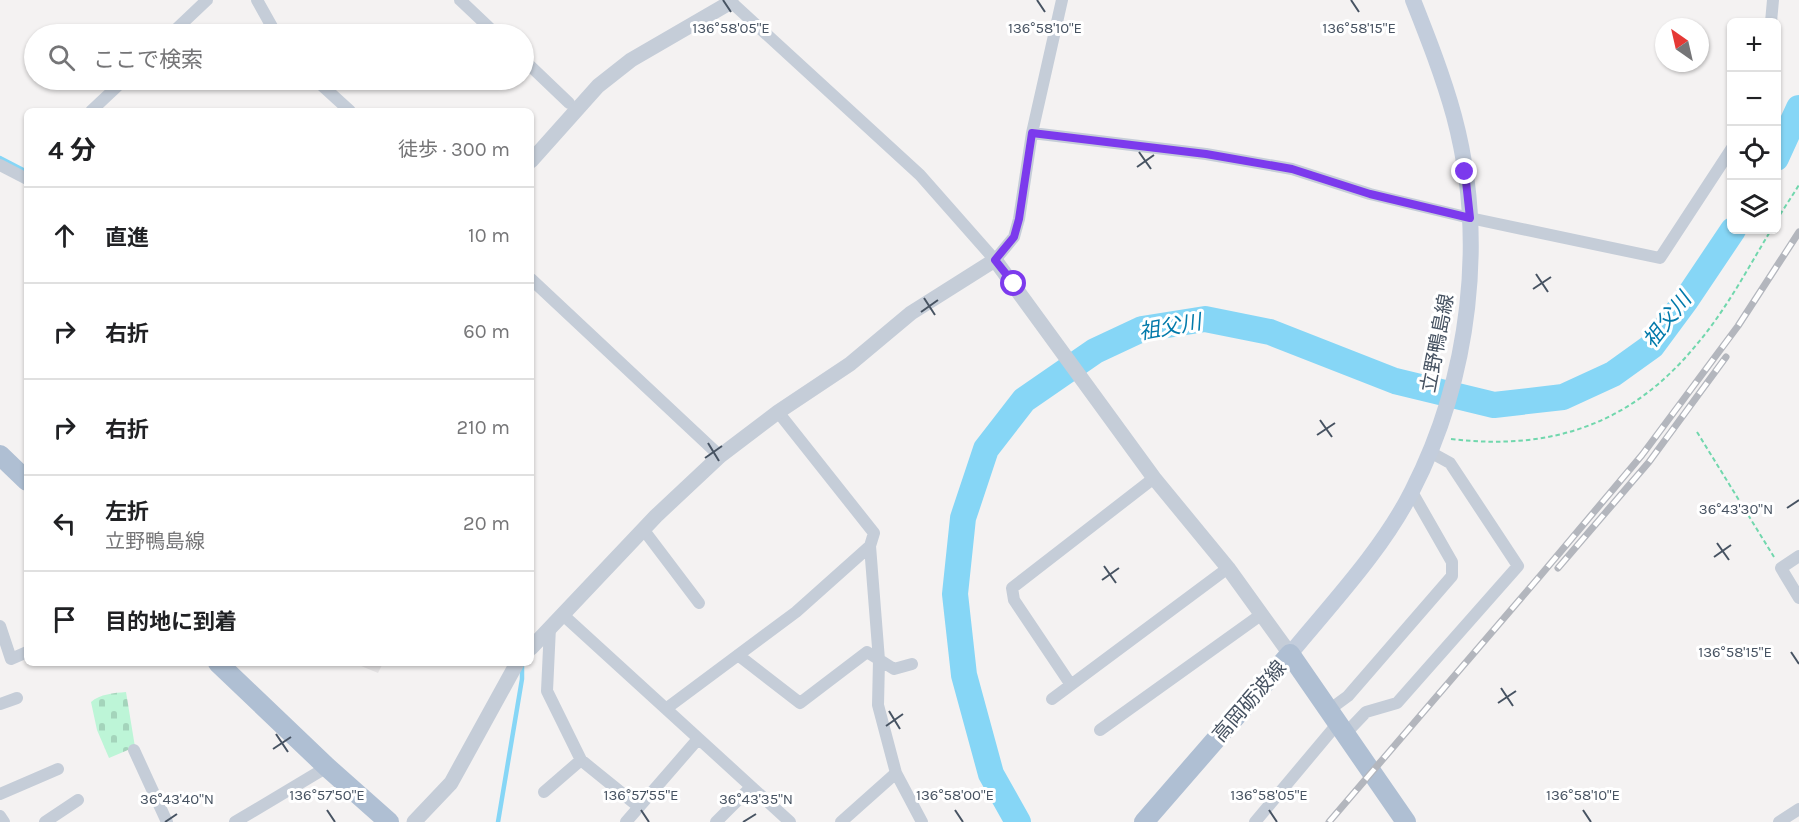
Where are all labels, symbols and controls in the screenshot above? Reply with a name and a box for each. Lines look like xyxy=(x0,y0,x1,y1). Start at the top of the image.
north arrow xyxy=(1655,18,1709,72)
map controls xyxy=(1727,18,1781,234)
button: + xyxy=(1727,18,1781,72)
text: 136°58'05"E xyxy=(692,19,770,37)
text: 136°58'10"E xyxy=(1008,19,1082,37)
text: 136°58'15"E xyxy=(1322,19,1396,37)
search box xyxy=(24,24,534,90)
icon: search xyxy=(45,41,78,74)
text: ここで検索 xyxy=(93,47,203,73)
button: − xyxy=(1727,72,1781,126)
button: locate xyxy=(1727,126,1781,180)
text: 4 分 xyxy=(48,135,96,166)
text: 徒歩 · 300 m xyxy=(398,138,510,161)
route end xyxy=(1451,158,1477,184)
button: layers xyxy=(1727,180,1781,234)
icon: ahead xyxy=(48,219,81,252)
text: 10 m xyxy=(468,224,510,247)
text: 直進 xyxy=(105,225,149,251)
route start xyxy=(1000,270,1026,296)
water label: 祖父川 xyxy=(1638,286,1697,352)
street label: 立野鴨島線 xyxy=(1417,292,1458,394)
water label: 祖父川 xyxy=(1137,309,1205,344)
icon: right xyxy=(48,315,81,348)
text: 60 m xyxy=(463,320,510,343)
text: 右折 xyxy=(105,321,149,347)
icon: right xyxy=(48,411,81,444)
text: 210 m xyxy=(456,416,510,439)
text: 右折 xyxy=(105,417,149,443)
text: 左折 xyxy=(105,499,149,525)
text: 36°43'30"N xyxy=(1699,500,1773,518)
icon: left xyxy=(48,507,81,540)
text: 20 m xyxy=(463,512,510,535)
text: 立野鴨島線 xyxy=(105,530,205,553)
icon: arrive xyxy=(48,603,81,636)
text: 目的地に到着 xyxy=(105,609,237,635)
text: 136°58'15"E xyxy=(1698,643,1772,661)
street label: 高岡砺波線 xyxy=(1208,656,1291,747)
text: 136°57'50"E xyxy=(289,786,365,804)
text: 136°57'55"E xyxy=(604,786,678,804)
text: 136°58'00"E xyxy=(916,786,994,804)
text: 136°58'05"E xyxy=(1230,786,1308,804)
text: 136°58'10"E xyxy=(1546,786,1620,804)
text: 36°43'40"N xyxy=(140,790,214,808)
text: 36°43'35"N xyxy=(719,790,793,808)

